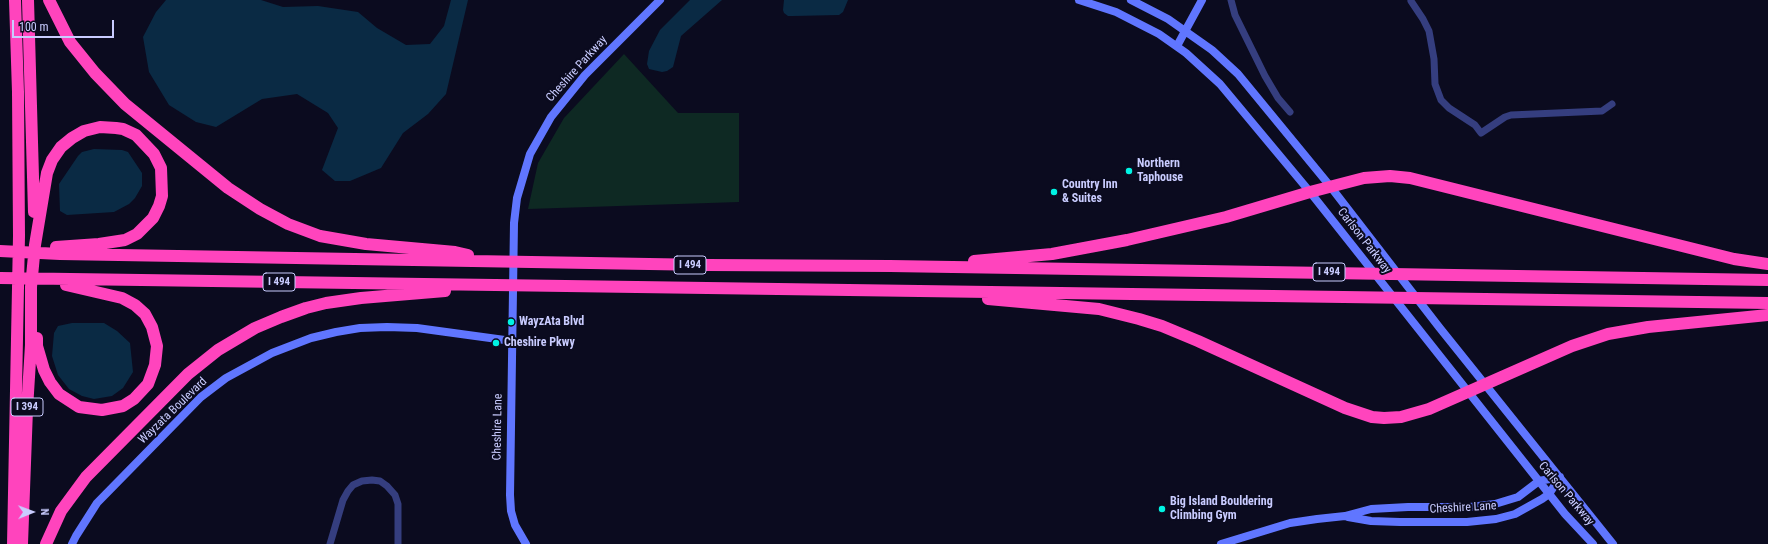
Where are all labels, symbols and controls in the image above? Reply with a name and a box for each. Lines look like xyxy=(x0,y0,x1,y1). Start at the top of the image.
scale bar xyxy=(14,12,116,38)
text: 100 m xyxy=(19,20,49,34)
street label: Cheshire Parkway xyxy=(544,33,610,105)
place label: Northern Taphouse xyxy=(1137,157,1183,185)
marker: Northern Taphouse xyxy=(1124,166,1134,176)
place label: Country Inn & Suites xyxy=(1062,178,1118,206)
marker: Country Inn & Suites xyxy=(1049,187,1059,197)
street label: Carlson Parkway xyxy=(1334,205,1394,277)
road number: I 494 xyxy=(674,256,706,274)
road number: I 494 xyxy=(1313,263,1345,281)
road number: I 494 xyxy=(263,273,295,291)
place label: WayzAta Blvd xyxy=(519,315,584,329)
marker: WayzAta Blvd xyxy=(506,317,516,327)
place label: Cheshire Pkwy xyxy=(504,336,575,350)
marker: Cheshire Pkwy xyxy=(491,338,501,348)
street label: Wayzata Boulevard xyxy=(136,375,210,447)
street label: Cheshire Lane xyxy=(490,393,506,461)
road number: I 394 xyxy=(11,398,43,416)
street label: Carlson Parkway xyxy=(1535,459,1597,529)
north arrow xyxy=(12,492,52,532)
place label: Big Island Bouldering Climbing Gym xyxy=(1170,495,1273,523)
street label: Cheshire Lane xyxy=(1429,499,1497,517)
marker: Big Island Bouldering Climbing Gym xyxy=(1157,504,1167,514)
text: N xyxy=(38,508,51,515)

